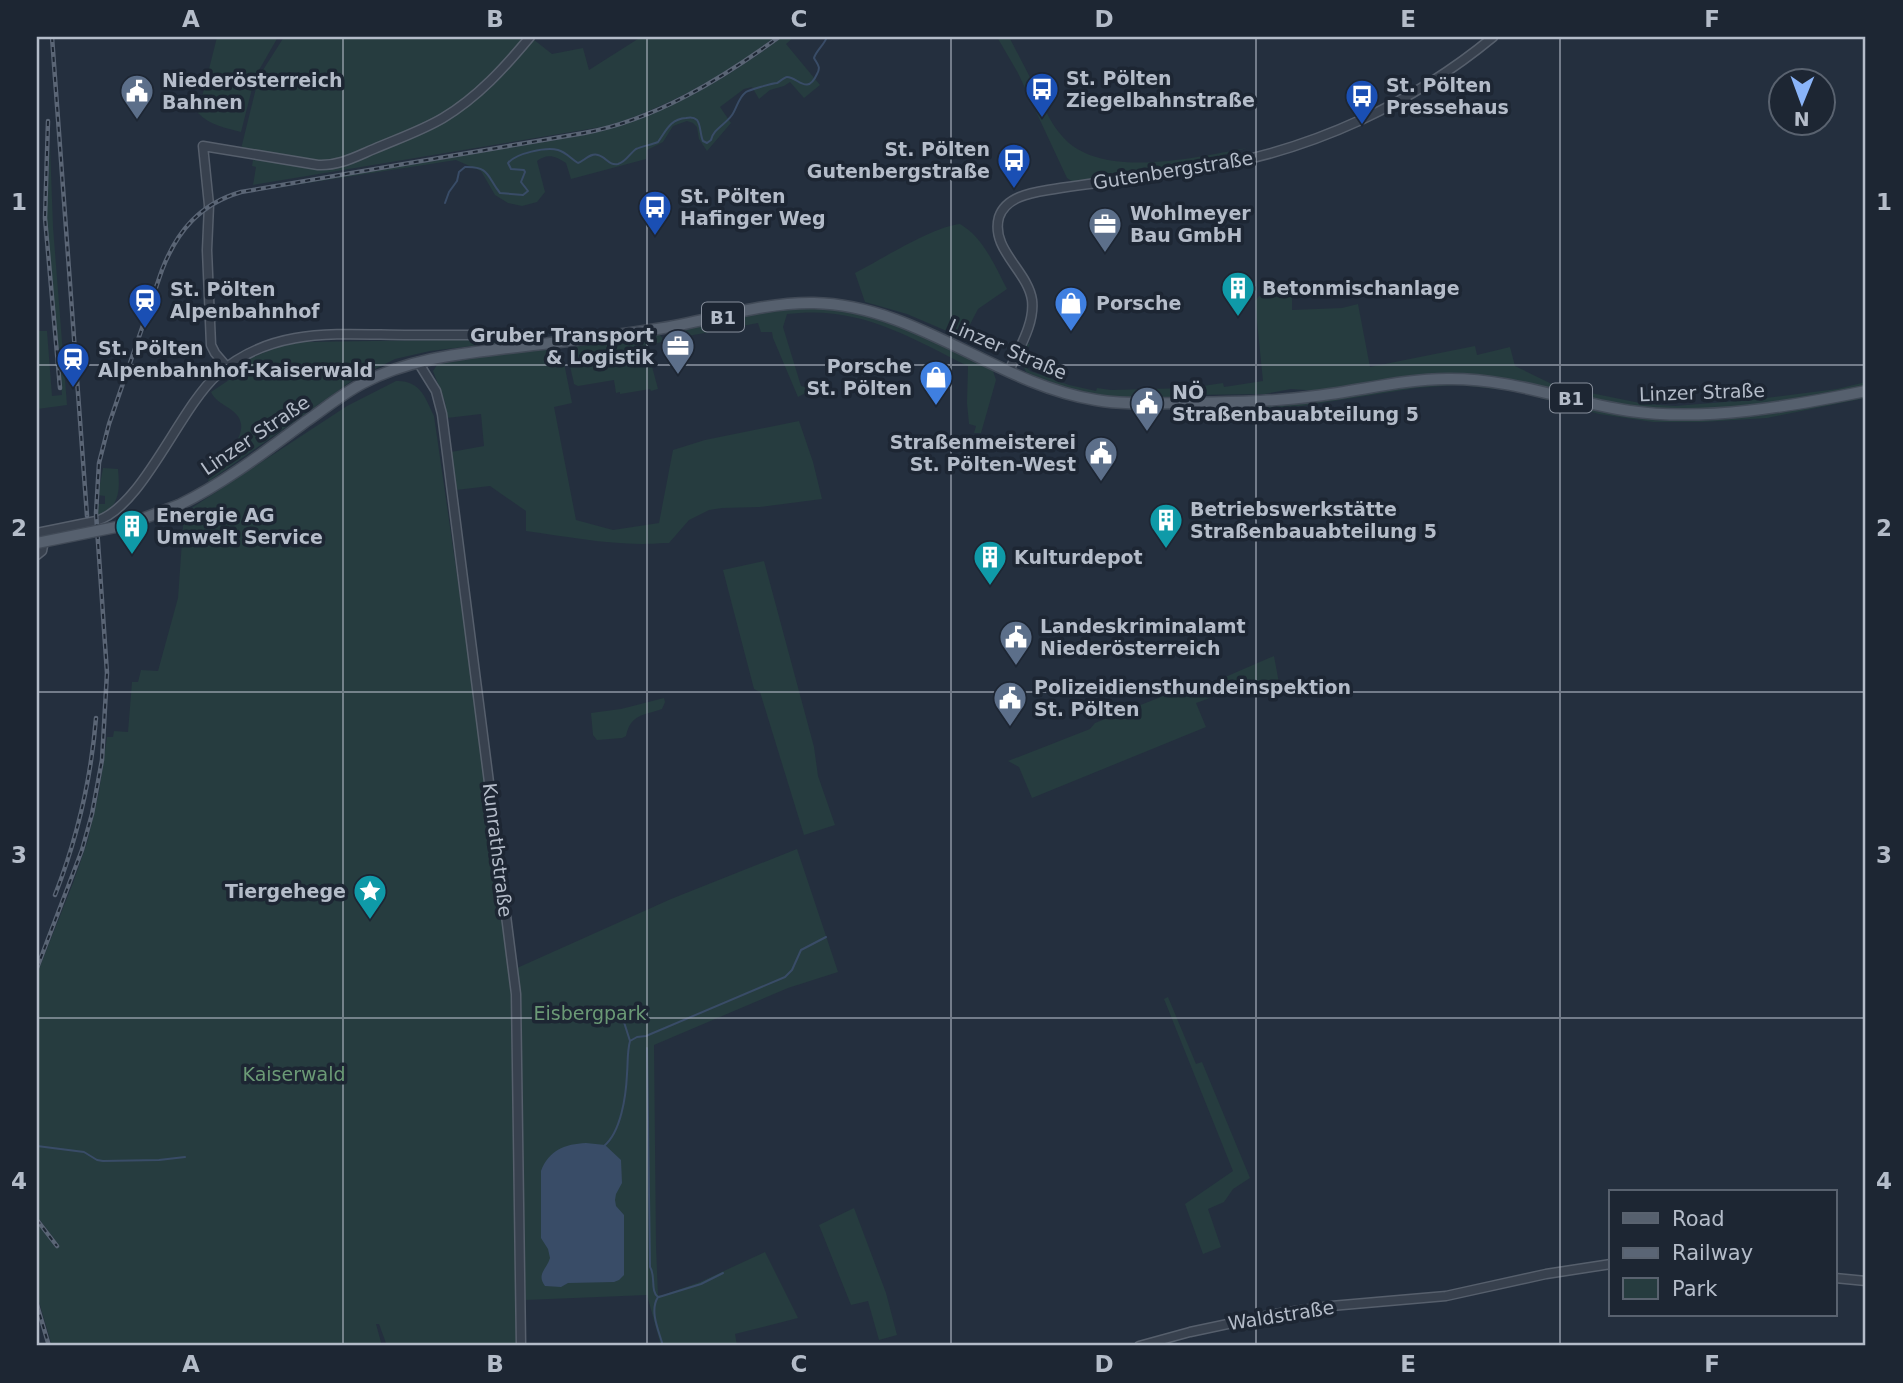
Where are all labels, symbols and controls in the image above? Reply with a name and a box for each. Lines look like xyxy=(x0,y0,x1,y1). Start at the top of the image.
text: A xyxy=(182,6,200,32)
text: B xyxy=(486,6,504,32)
text: C xyxy=(791,6,807,32)
text: D xyxy=(1094,6,1114,32)
text: E xyxy=(1400,6,1416,32)
text: F xyxy=(1704,6,1720,32)
north arrow xyxy=(1766,66,1836,136)
place label: St. Pölten Ziegelbahnstraße xyxy=(1066,67,1255,111)
place label: Niederösterreich Bahnen xyxy=(162,69,342,113)
bus stop icon: St. Pölten Ziegelbahnstraße xyxy=(1023,70,1061,119)
public building icon: Niederösterreich Bahnen xyxy=(118,72,156,121)
place label: St. Pölten Pressehaus xyxy=(1386,74,1509,118)
bus stop icon: St. Pölten Pressehaus xyxy=(1343,77,1381,126)
text: N xyxy=(1794,108,1810,130)
place label: St. Pölten Gutenbergstraße xyxy=(807,138,990,182)
bus stop icon: St. Pölten Gutenbergstraße xyxy=(995,141,1033,190)
street label: Gutenbergstraße xyxy=(1091,146,1255,194)
place label: St. Pölten Hafinger Weg xyxy=(680,185,826,229)
bus stop icon: St. Pölten Hafinger Weg xyxy=(636,188,674,237)
text: 1 xyxy=(11,189,27,215)
text: 1 xyxy=(1876,189,1892,215)
place label: Wohlmeyer Bau GmbH xyxy=(1130,202,1251,246)
office icon: Wohlmeyer Bau GmbH xyxy=(1086,205,1124,254)
building icon: Betonmischanlage xyxy=(1219,269,1257,318)
place label: Betonmischanlage xyxy=(1262,277,1460,299)
place label: St. Pölten Alpenbahnhof xyxy=(170,278,320,322)
station icon: St. Pölten Alpenbahnhof xyxy=(126,281,164,330)
shop icon: Porsche xyxy=(1052,284,1090,333)
place label: Porsche xyxy=(1096,292,1181,314)
road number: B1 xyxy=(702,302,744,332)
street label: Linzer Straße xyxy=(946,314,1070,384)
place label: Gruber Transport & Logistik xyxy=(470,324,654,368)
office icon: Gruber Transport & Logistik xyxy=(659,327,697,376)
place label: St. Pölten Alpenbahnhof-Kaiserwald xyxy=(98,337,373,381)
station icon: St. Pölten Alpenbahnhof-Kaiserwald xyxy=(54,340,92,389)
place label: Porsche St. Pölten xyxy=(806,355,912,399)
shop icon: Porsche St. Pölten xyxy=(917,358,955,407)
street label: Linzer Straße xyxy=(1639,379,1765,405)
place label: NÖ Straßenbauabteilung 5 xyxy=(1172,380,1419,425)
public building icon: NÖ Straßenbauabteilung 5 xyxy=(1128,384,1166,433)
road number: B1 xyxy=(1550,384,1592,412)
street label: Linzer Straße xyxy=(197,391,313,479)
place label: Straßenmeisterei St. Pölten-West xyxy=(890,431,1076,475)
public building icon: Straßenmeisterei St. Pölten-West xyxy=(1082,434,1120,483)
place label: Betriebswerkstätte Straßenbauabteilung 5 xyxy=(1190,498,1437,542)
building icon: Betriebswerkstätte Straßenbauabteilung 5 xyxy=(1147,501,1185,550)
place label: Energie AG Umwelt Service xyxy=(156,504,323,548)
building icon: Energie AG Umwelt Service xyxy=(113,507,151,556)
text: 2 xyxy=(11,515,27,541)
text: 2 xyxy=(1876,515,1892,541)
building icon: Kulturdepot xyxy=(971,538,1009,587)
place label: Kulturdepot xyxy=(1014,546,1143,568)
place label: Landeskriminalamt Niederösterreich xyxy=(1040,615,1246,659)
public building icon: Landeskriminalamt Niederösterreich xyxy=(997,618,1035,667)
place label: Polizeidiensthundeinspektion St. Pölten xyxy=(1034,676,1351,720)
public building icon: Polizeidiensthundeinspektion St. Pölten xyxy=(991,679,1029,728)
street label: Kunrathstraße xyxy=(479,782,517,918)
text: 3 xyxy=(11,842,27,868)
text: 3 xyxy=(1876,842,1892,868)
place icon: Tiergehege xyxy=(351,872,389,921)
place label: Tiergehege xyxy=(225,880,346,902)
park label: Eisbergpark xyxy=(534,1002,647,1024)
park label: Kaiserwald xyxy=(243,1063,345,1085)
text: 4 xyxy=(11,1168,27,1194)
text: 4 xyxy=(1876,1168,1892,1194)
legend xyxy=(1609,1190,1836,1316)
text: Road xyxy=(1672,1207,1725,1231)
text: Railway xyxy=(1672,1241,1753,1265)
text: Park xyxy=(1672,1277,1718,1301)
street label: Waldstraße xyxy=(1226,1296,1336,1334)
text: A xyxy=(182,1351,200,1377)
text: B xyxy=(486,1351,504,1377)
text: C xyxy=(791,1351,807,1377)
text: D xyxy=(1094,1351,1114,1377)
text: E xyxy=(1400,1351,1416,1377)
text: F xyxy=(1704,1351,1720,1377)

